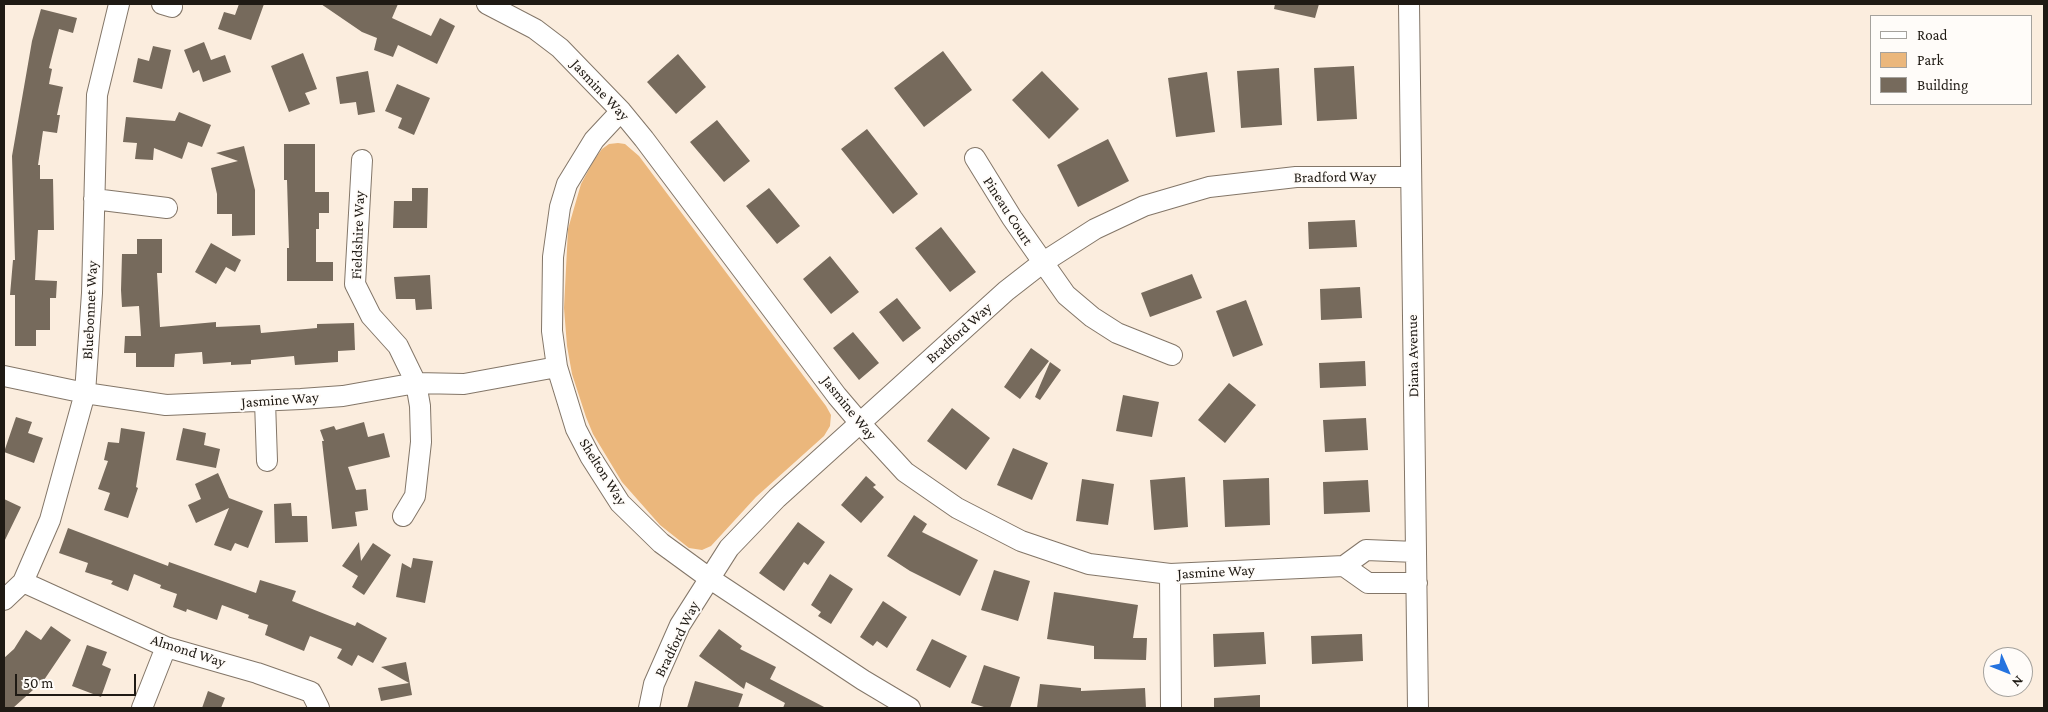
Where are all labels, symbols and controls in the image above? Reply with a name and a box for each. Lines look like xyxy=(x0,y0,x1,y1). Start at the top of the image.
legend xyxy=(1870,15,2033,105)
text: Road xyxy=(1917,27,1947,43)
text: Park xyxy=(1917,52,1944,68)
street label: Jasmine Way xyxy=(567,55,633,125)
text: Building xyxy=(1917,77,1968,93)
street label: Bradford Way xyxy=(1294,167,1376,187)
street label: Pineau Court xyxy=(979,173,1037,249)
street label: Fieldshire Way xyxy=(347,190,369,280)
street label: Bluebonnet Way xyxy=(78,260,102,360)
street label: Bradford Way xyxy=(922,299,996,367)
street label: Diana Avenue xyxy=(1403,314,1423,398)
street label: Jasmine Way xyxy=(818,372,880,444)
street label: Jasmine Way xyxy=(241,388,319,412)
street label: Shelton Way xyxy=(575,435,631,509)
street label: Jasmine Way xyxy=(1177,561,1255,583)
street label: Bradford Way xyxy=(651,598,703,680)
street label: Almond Way xyxy=(148,630,228,672)
north arrow xyxy=(1983,647,2033,697)
scale bar xyxy=(18,664,139,696)
text: N xyxy=(2009,673,2027,691)
text: 50 m xyxy=(23,675,53,691)

